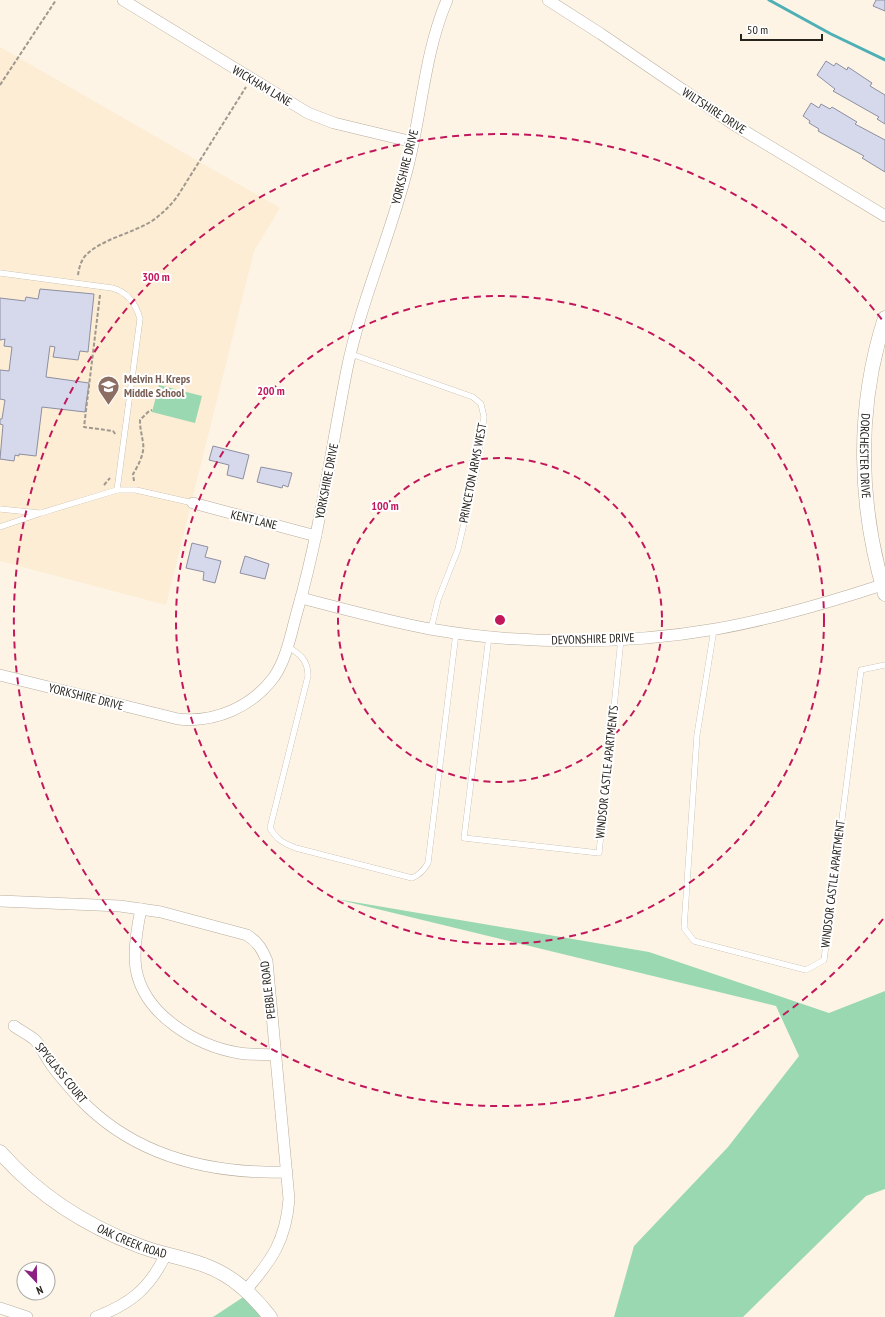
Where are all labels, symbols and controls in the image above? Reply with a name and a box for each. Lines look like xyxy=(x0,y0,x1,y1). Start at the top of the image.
scale bar xyxy=(741,16,822,42)
text: 50 m xyxy=(747,22,768,37)
street label: WICKHAM LANE xyxy=(230,62,295,109)
street label: WILTSHIRE DRIVE xyxy=(679,84,749,137)
street label: YORKSHIRE DRIVE xyxy=(388,128,421,206)
text: 300 m xyxy=(142,269,170,284)
place label: Melvin H. Kreps Middle School xyxy=(124,371,190,400)
school or university icon: Melvin H. Kreps Middle School xyxy=(95,373,121,406)
text: 200 m xyxy=(257,383,285,398)
street label: DORCHESTER DRIVE xyxy=(857,413,874,499)
street label: PRINCETON ARMS WEST xyxy=(455,421,490,524)
street label: YORKSHIRE DRIVE xyxy=(312,442,341,520)
text: 100 m xyxy=(371,498,399,513)
street label: KENT LANE xyxy=(229,507,279,533)
centre of rings xyxy=(493,613,507,627)
street label: DEVONSHIRE DRIVE xyxy=(551,630,635,647)
street label: YORKSHIRE DRIVE xyxy=(47,680,125,713)
street label: WINDSOR CASTLE APARTMENTS xyxy=(592,705,621,839)
street label: WINDSOR CASTLE APARTMENT xyxy=(817,819,848,949)
street label: PEBBLE ROAD xyxy=(257,960,278,1020)
street label: SPYGLASS COURT xyxy=(32,1039,91,1106)
street label: OAK CREEK ROAD xyxy=(95,1220,168,1261)
north arrow xyxy=(16,1261,56,1301)
text: N xyxy=(34,1283,45,1298)

